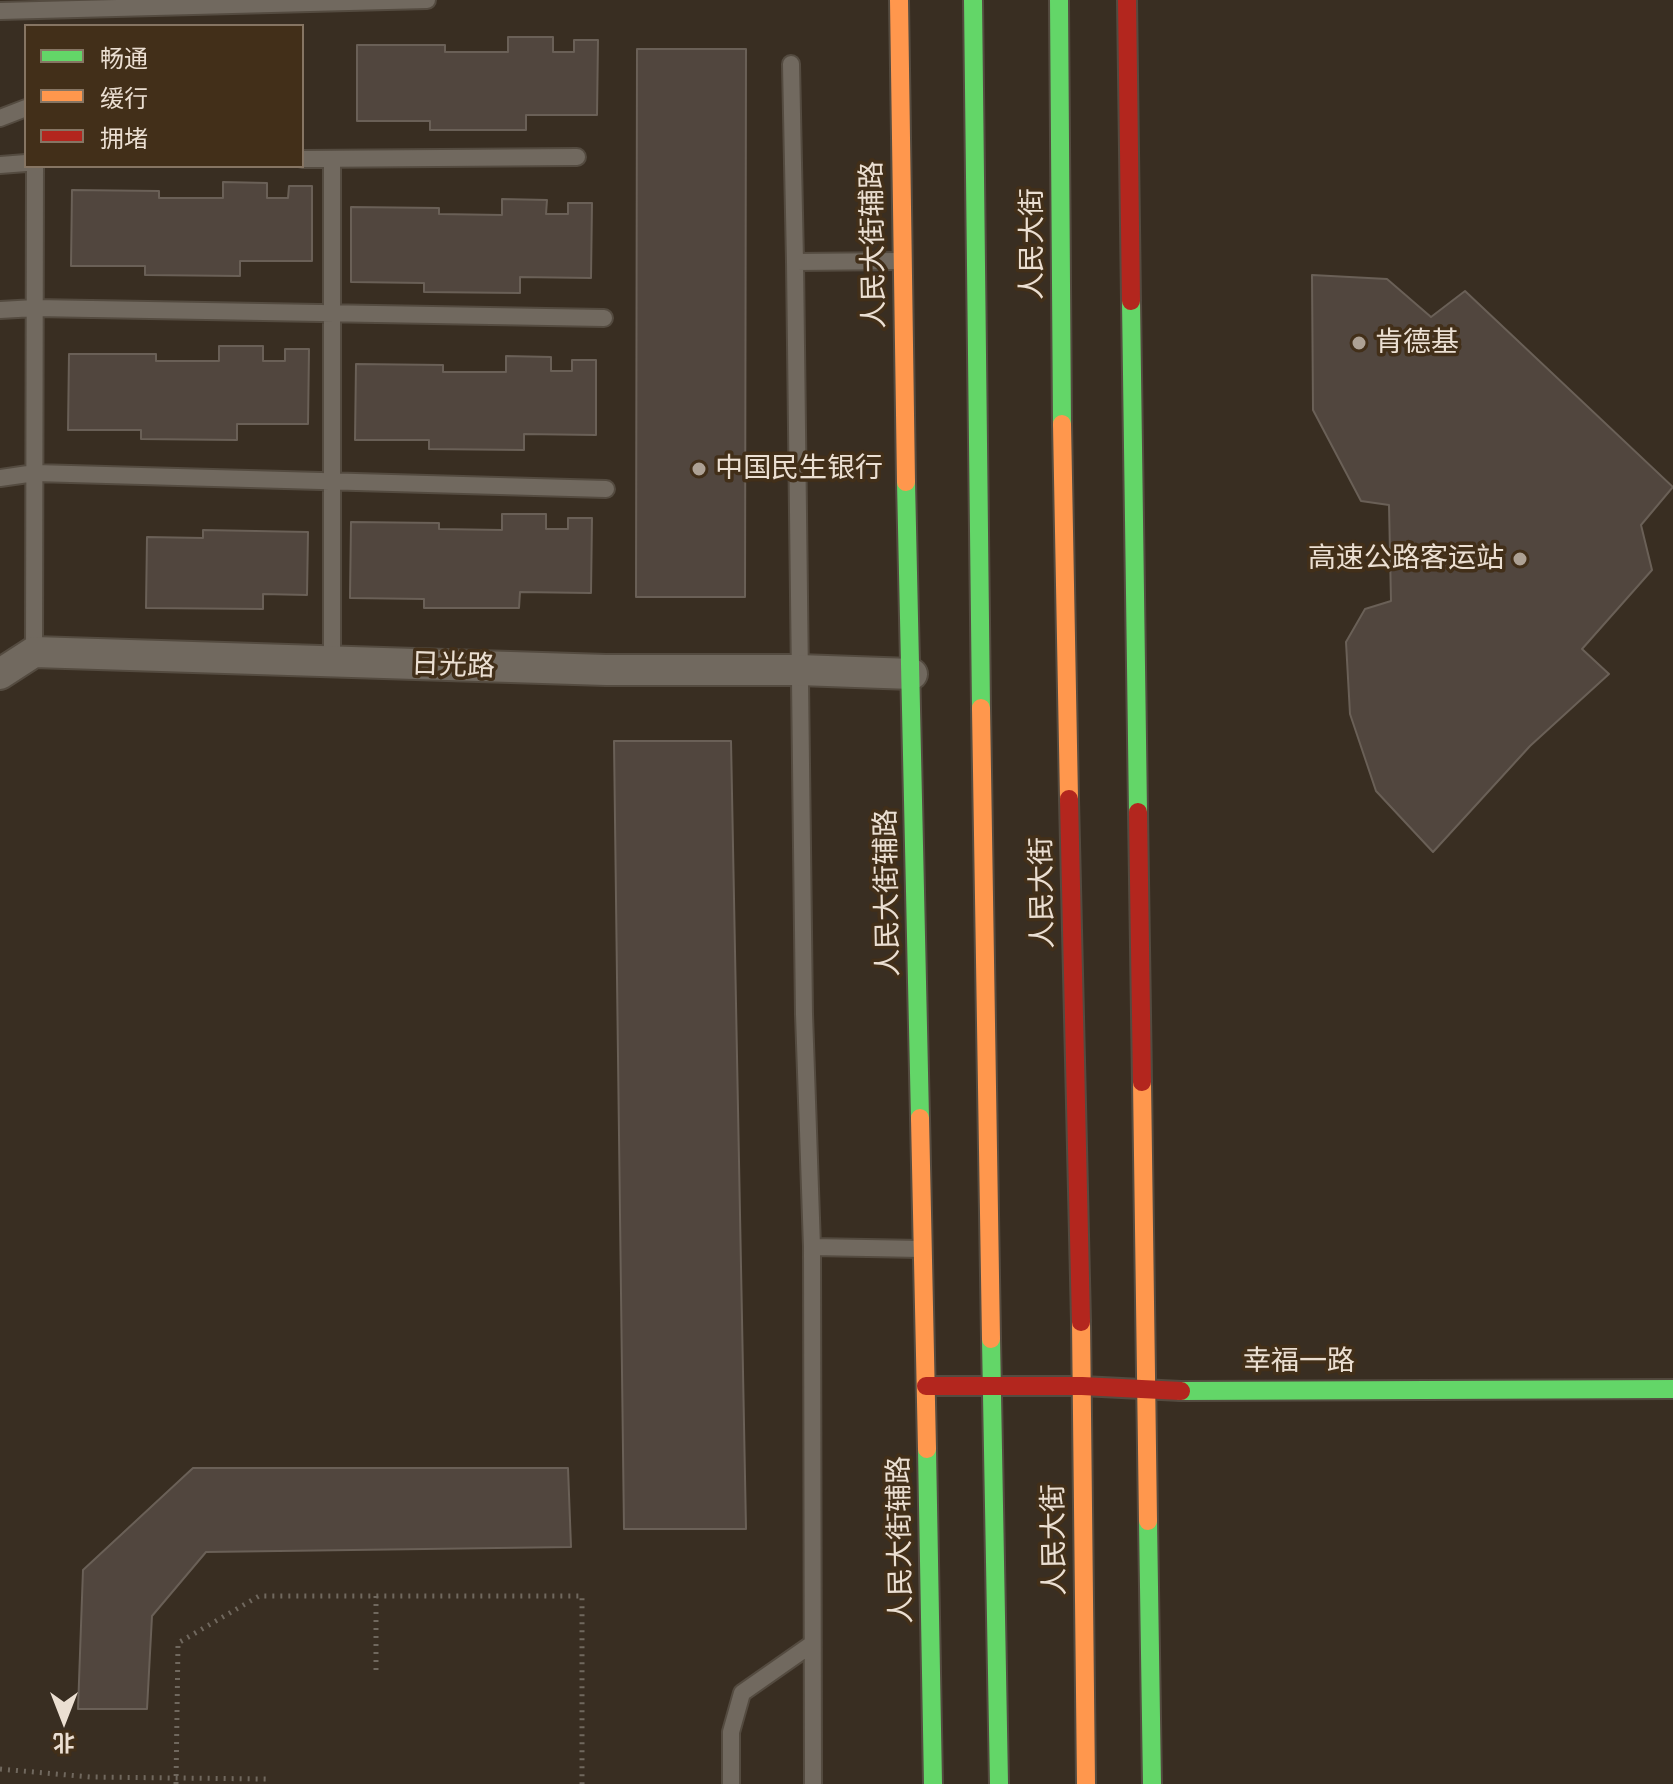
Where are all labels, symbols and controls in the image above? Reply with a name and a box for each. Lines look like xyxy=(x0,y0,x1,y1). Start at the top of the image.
legend xyxy=(24,24,304,168)
text: 畅通 xyxy=(100,41,148,74)
text: 缓行 xyxy=(100,81,148,114)
text: 拥堵 xyxy=(100,121,148,154)
street label: 人民大街辅路 xyxy=(856,161,892,329)
street label: 人民大街 xyxy=(1016,188,1050,300)
place label: 肯德基 xyxy=(1375,326,1459,360)
marker: 肯德基 xyxy=(1350,334,1368,352)
place label: 中国民生银行 xyxy=(715,452,883,486)
marker: 中国民生银行 xyxy=(690,460,708,478)
place label: 高速公路客运站 xyxy=(1308,542,1504,576)
marker: 高速公路客运站 xyxy=(1511,550,1529,568)
street label: 日光路 xyxy=(410,648,496,684)
street label: 人民大街辅路 xyxy=(870,809,906,977)
street label: 人民大街 xyxy=(1025,837,1061,949)
street label: 幸福一路 xyxy=(1243,1345,1355,1379)
street label: 人民大街辅路 xyxy=(883,1456,919,1624)
street label: 人民大街 xyxy=(1037,1484,1073,1596)
north arrow xyxy=(24,1680,104,1760)
text: 北 xyxy=(53,1729,75,1759)

